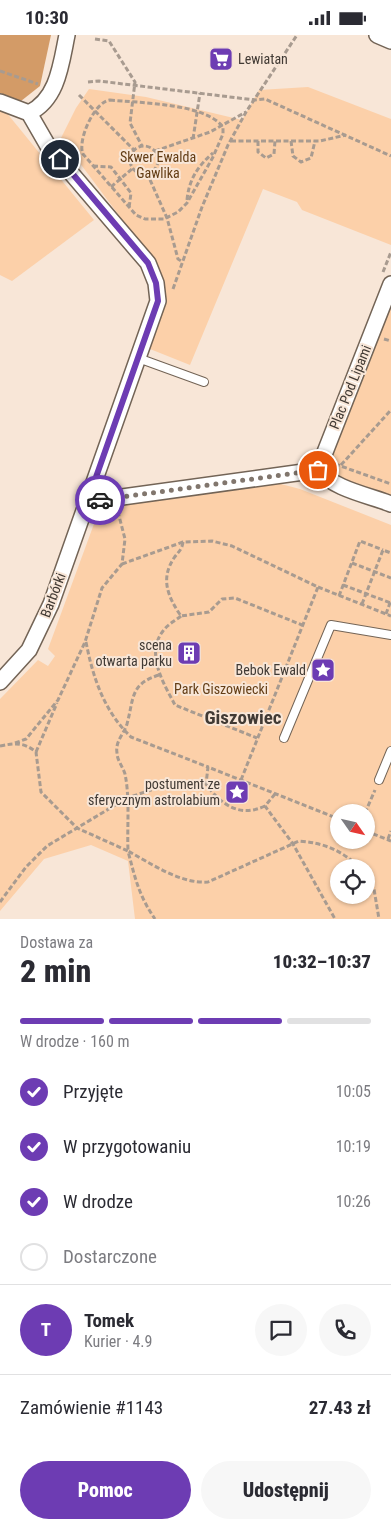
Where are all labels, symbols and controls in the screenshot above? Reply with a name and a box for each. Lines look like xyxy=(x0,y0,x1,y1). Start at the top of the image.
text: 10:30 xyxy=(25,6,69,29)
supermarket icon: Lewiatan xyxy=(208,46,234,72)
place label: Lewiatan xyxy=(238,51,288,67)
pin xyxy=(39,138,81,180)
icon: home xyxy=(46,145,74,173)
park label: Skwer Ewalda Gawlika xyxy=(120,149,196,181)
street label: Plac Pod Lipami xyxy=(326,343,374,431)
pin xyxy=(297,449,339,491)
icon: bag xyxy=(304,456,332,484)
courier xyxy=(75,475,125,525)
icon: car xyxy=(86,486,114,514)
street label: Barbórki xyxy=(37,571,69,619)
place label: scena otwarta parku xyxy=(95,637,172,669)
building icon: scena otwarta parku xyxy=(176,640,202,666)
place icon: Bebok Ewald xyxy=(310,657,336,683)
place label: Bebok Ewald xyxy=(236,662,306,678)
park label: Park Giszowiecki xyxy=(174,681,268,697)
district label: Giszowiec xyxy=(204,706,282,729)
place label: postument ze sferycznym astrolabium xyxy=(88,776,220,808)
place icon: postument ze sferycznym astrolabium xyxy=(224,779,250,805)
north arrow xyxy=(330,804,375,849)
map controls xyxy=(330,804,375,904)
button: locate xyxy=(330,859,375,904)
text: Dostawa za xyxy=(20,933,93,952)
text: 10:32–10:37 xyxy=(273,950,371,973)
text: 2 min xyxy=(20,952,91,990)
text: W drodze · 160 m xyxy=(20,1032,130,1051)
icon: check xyxy=(20,1078,48,1106)
text: Przyjęte xyxy=(63,1080,123,1103)
text: 10:05 xyxy=(336,1082,371,1101)
icon: check xyxy=(20,1133,48,1161)
text: W przygotowaniu xyxy=(63,1135,191,1158)
text: 10:19 xyxy=(336,1137,371,1156)
icon: check xyxy=(20,1188,48,1216)
text: W drodze xyxy=(63,1190,133,1213)
text: 10:26 xyxy=(336,1192,371,1211)
text: Dostarczone xyxy=(63,1245,157,1268)
button: chat xyxy=(255,1304,307,1356)
button: phone xyxy=(319,1304,371,1356)
text: Tomek xyxy=(84,1309,134,1332)
text: T xyxy=(41,1318,51,1341)
text: Kurier · 4.9 xyxy=(84,1332,152,1351)
text: Zamówienie #1143 xyxy=(20,1396,163,1419)
text: 27.43 zł xyxy=(309,1396,371,1419)
button: Pomoc xyxy=(20,1461,191,1519)
button: Udostępnij xyxy=(201,1461,371,1519)

